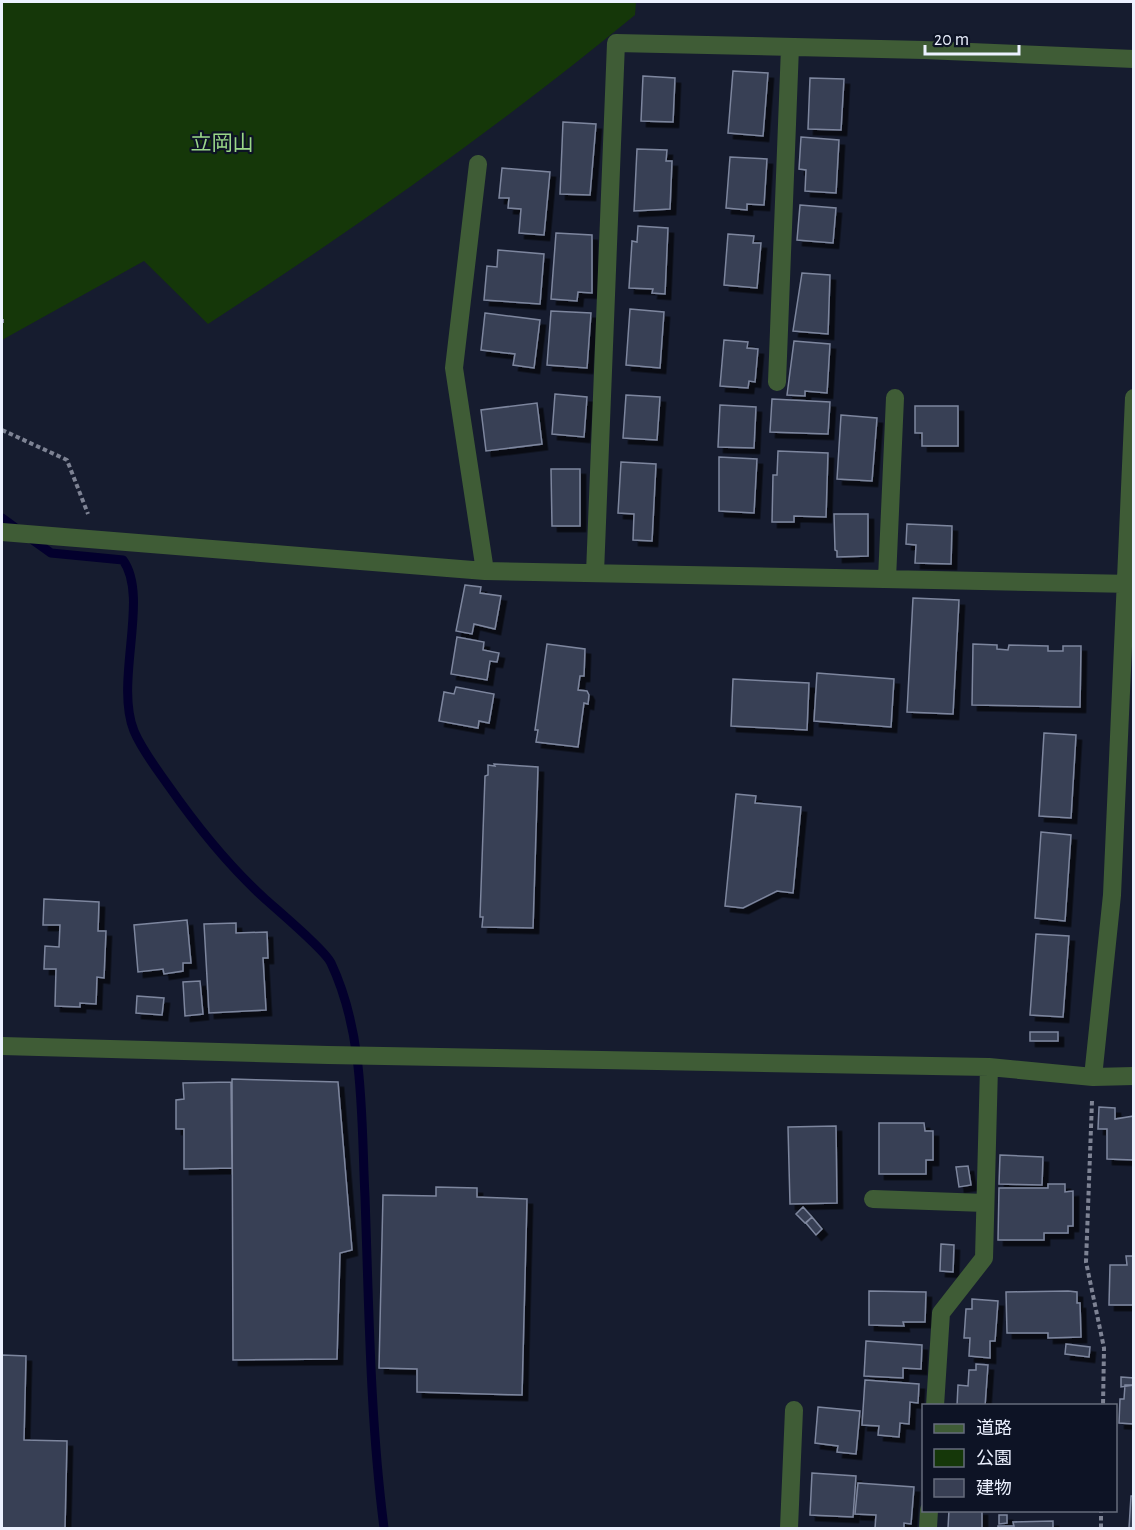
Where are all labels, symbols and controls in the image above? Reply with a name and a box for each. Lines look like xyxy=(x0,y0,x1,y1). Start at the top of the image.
scale bar xyxy=(925,18,1020,56)
text: 20 m xyxy=(934,31,969,49)
park label: 立岡山 xyxy=(191,132,254,154)
legend xyxy=(922,1404,1117,1512)
text: 道路 xyxy=(976,1418,1012,1438)
text: 公園 xyxy=(976,1449,1012,1468)
text: 建物 xyxy=(976,1478,1012,1498)

